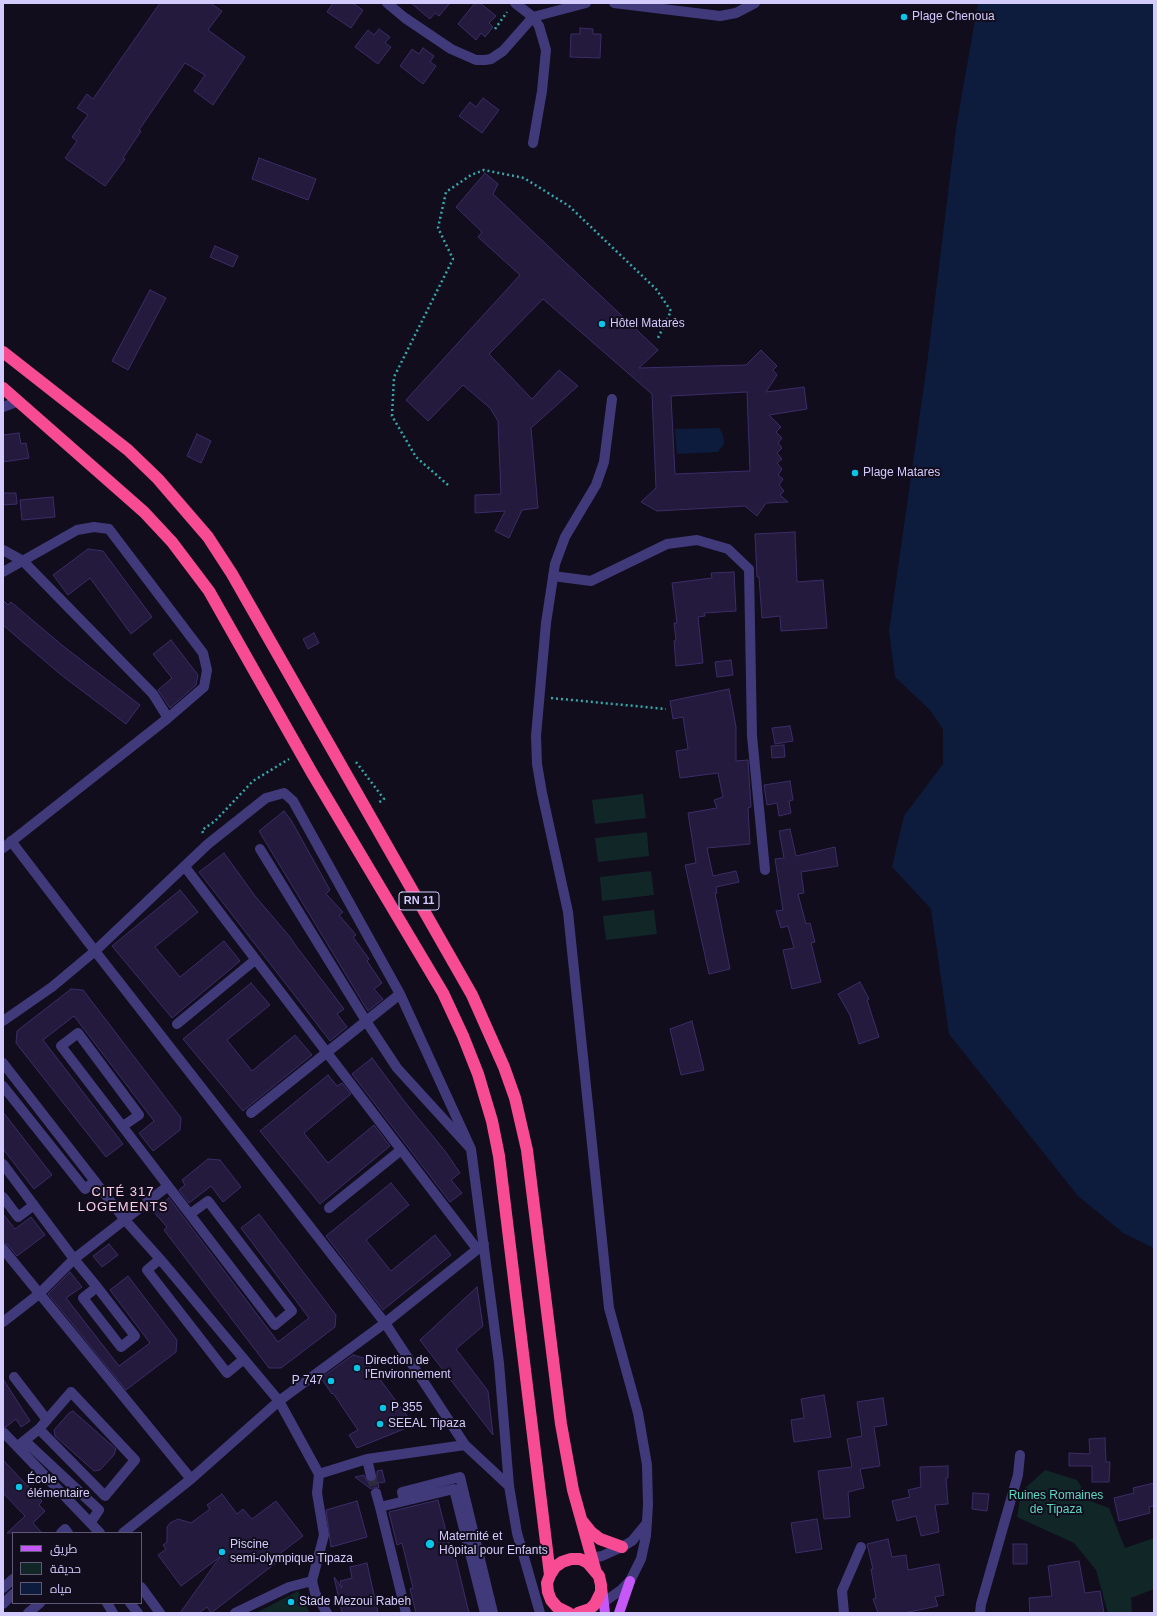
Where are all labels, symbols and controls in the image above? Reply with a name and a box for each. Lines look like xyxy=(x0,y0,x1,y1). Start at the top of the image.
place label: Plage Chenoua xyxy=(912,10,995,24)
marker: Plage Chenoua xyxy=(899,12,909,22)
place label: Hôtel Matarès xyxy=(610,317,685,331)
marker: Hôtel Matarès xyxy=(597,319,607,329)
place label: Plage Matares xyxy=(863,466,940,480)
marker: Plage Matares xyxy=(850,468,860,478)
road number: RN 11 xyxy=(399,892,439,910)
district label: CITÉ 317 LOGEMENTS xyxy=(78,1184,168,1215)
place label: Direction de l'Environnement xyxy=(365,1354,451,1382)
marker: Direction de l'Environnement xyxy=(352,1363,362,1373)
place label: P 747 xyxy=(292,1374,323,1388)
marker: P 747 xyxy=(326,1376,336,1386)
place label: P 355 xyxy=(391,1401,422,1415)
marker: P 355 xyxy=(378,1403,388,1413)
place label: SEEAL Tipaza xyxy=(388,1417,466,1431)
marker: SEEAL Tipaza xyxy=(375,1419,385,1429)
place label: École élémentaire xyxy=(27,1473,90,1501)
marker: École élémentaire xyxy=(14,1482,24,1492)
park label: Ruines Romaines de Tipaza xyxy=(1009,1489,1103,1517)
place label: Maternité et Hôpital pour Enfants xyxy=(439,1530,548,1558)
legend xyxy=(12,1532,142,1604)
place label: Piscine semi-olympique Tipaza xyxy=(230,1538,353,1566)
marker: Maternité et Hôpital pour Enfants xyxy=(424,1538,436,1550)
text: طريق xyxy=(50,1542,77,1556)
marker: Piscine semi-olympique Tipaza xyxy=(217,1547,227,1557)
text: حديقة xyxy=(50,1562,81,1576)
text: مياه xyxy=(50,1582,72,1596)
place label: Stade Mezoui Rabeh xyxy=(299,1595,411,1609)
marker: Stade Mezoui Rabeh xyxy=(286,1597,296,1607)

